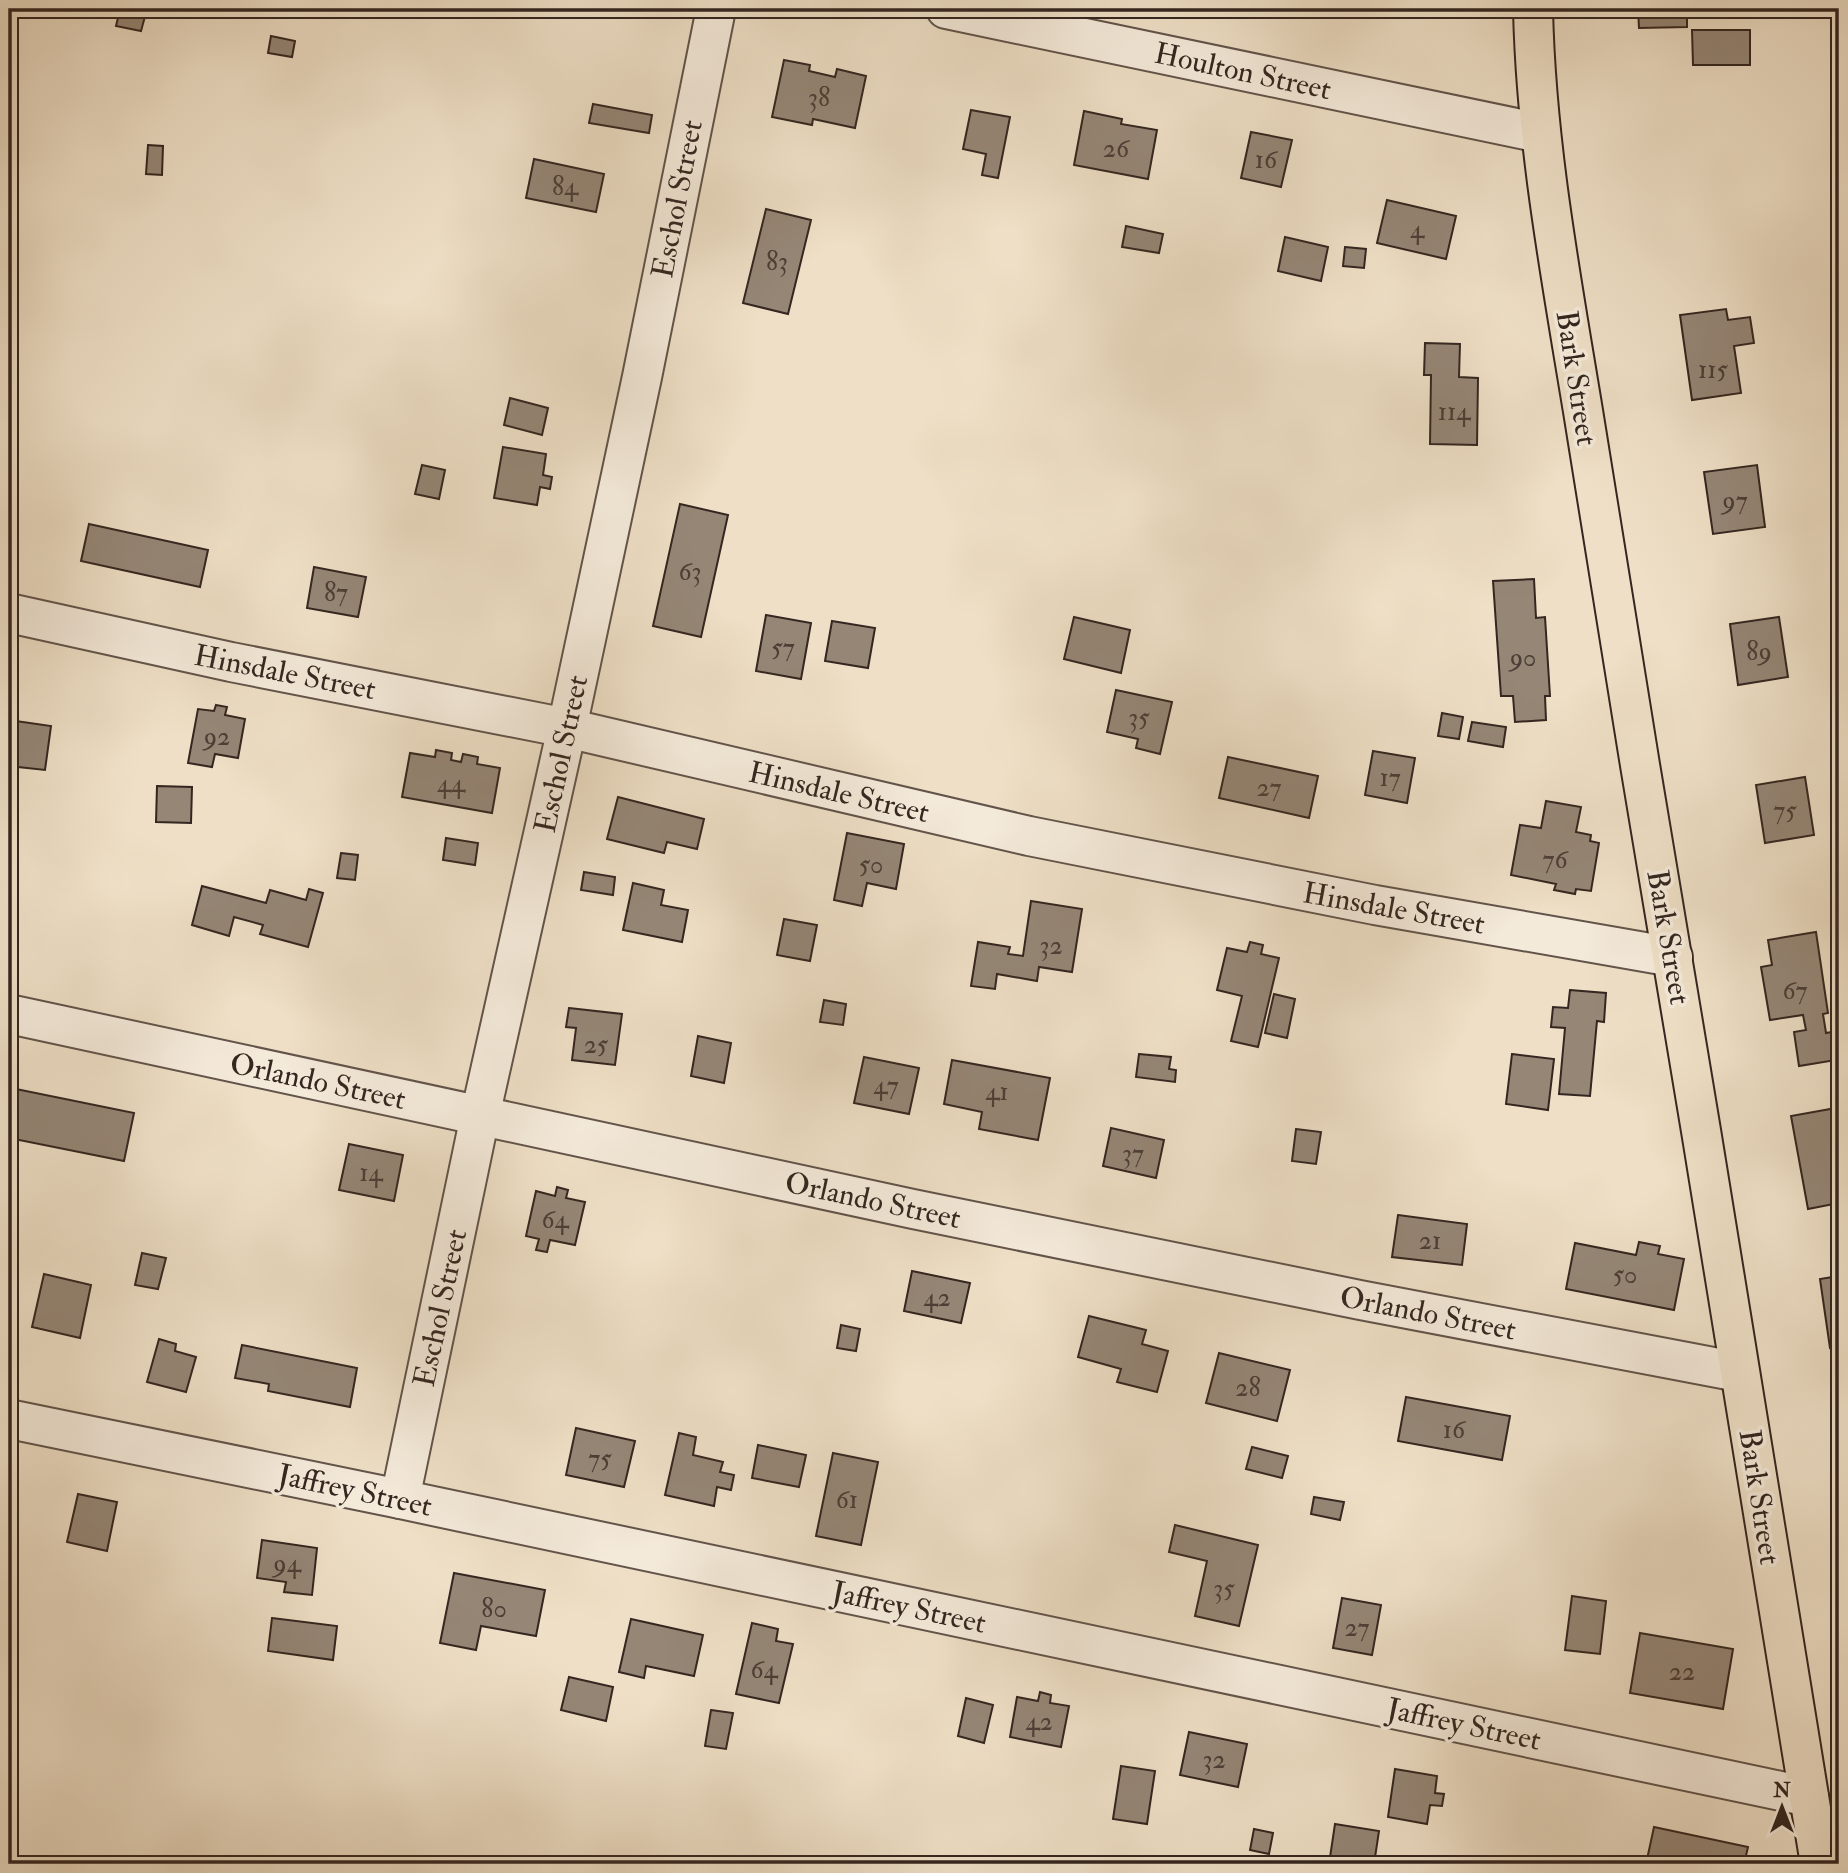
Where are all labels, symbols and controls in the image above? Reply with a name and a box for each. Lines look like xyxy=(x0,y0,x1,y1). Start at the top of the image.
street label: Houlton Street xyxy=(1151,35,1335,108)
house number: 38 xyxy=(808,82,830,114)
street label: Eschol Street xyxy=(644,117,711,281)
house number: 26 xyxy=(1103,133,1131,165)
house number: 16 xyxy=(1255,144,1279,176)
house number: 84 xyxy=(552,171,579,203)
house number: 4 xyxy=(1410,214,1425,246)
house number: 83 xyxy=(766,246,788,278)
street label: Bark Street xyxy=(1548,308,1605,448)
house number: 115 xyxy=(1698,354,1729,386)
house number: 114 xyxy=(1438,396,1471,428)
house number: 97 xyxy=(1720,485,1748,517)
house number: 63 xyxy=(678,556,702,588)
house number: 87 xyxy=(324,577,348,609)
house number: 57 xyxy=(771,632,795,664)
house number: 89 xyxy=(1746,636,1772,668)
street label: Hinsdale Street xyxy=(191,637,379,708)
house number: 90 xyxy=(1508,642,1536,674)
street label: Eschol Street xyxy=(527,672,596,836)
house number: 35 xyxy=(1128,702,1150,734)
house number: 92 xyxy=(202,721,230,753)
street label: Hinsdale Street xyxy=(745,754,933,831)
house number: 17 xyxy=(1379,762,1401,794)
house number: 44 xyxy=(437,768,466,800)
house number: 27 xyxy=(1256,772,1282,804)
house number: 75 xyxy=(1773,795,1797,827)
house number: 76 xyxy=(1542,844,1569,876)
house number: 50 xyxy=(859,849,883,881)
street label: Bark Street xyxy=(1638,867,1699,1008)
street label: Hinsdale Street xyxy=(1300,874,1488,943)
house number: 32 xyxy=(1039,930,1063,962)
house number: 67 xyxy=(1782,975,1808,1007)
house number: 25 xyxy=(584,1029,609,1061)
street label: Orlando Street xyxy=(227,1045,409,1118)
house number: 47 xyxy=(873,1070,899,1102)
house number: 41 xyxy=(985,1076,1009,1108)
house number: 37 xyxy=(1122,1138,1144,1170)
house number: 14 xyxy=(359,1157,384,1189)
street label: Orlando Street xyxy=(782,1164,964,1237)
house number: 64 xyxy=(541,1204,570,1236)
house number: 21 xyxy=(1419,1225,1441,1257)
street label: Eschol Street xyxy=(406,1226,475,1390)
house number: 50 xyxy=(1613,1259,1637,1291)
street label: Orlando Street xyxy=(1337,1278,1519,1349)
house number: 42 xyxy=(923,1282,951,1314)
house number: 28 xyxy=(1235,1372,1261,1404)
house number: 16 xyxy=(1443,1414,1467,1446)
street label: Bark Street xyxy=(1731,1427,1788,1567)
house number: 75 xyxy=(588,1443,612,1475)
street label: Jaffrey Street xyxy=(274,1456,435,1525)
house number: 61 xyxy=(836,1484,858,1516)
house number: 94 xyxy=(271,1548,302,1580)
street label: Jaffrey Street xyxy=(828,1573,989,1642)
house number: 35 xyxy=(1213,1573,1235,1605)
house number: 80 xyxy=(481,1593,507,1625)
house number: 27 xyxy=(1344,1612,1370,1644)
house number: 64 xyxy=(750,1654,779,1686)
house number: 22 xyxy=(1669,1656,1695,1688)
street label: Jaffrey Street xyxy=(1383,1690,1544,1759)
house number: 42 xyxy=(1025,1706,1053,1738)
house number: 32 xyxy=(1202,1744,1226,1776)
north arrow xyxy=(1746,1772,1816,1842)
text: N xyxy=(1772,1779,1791,1803)

